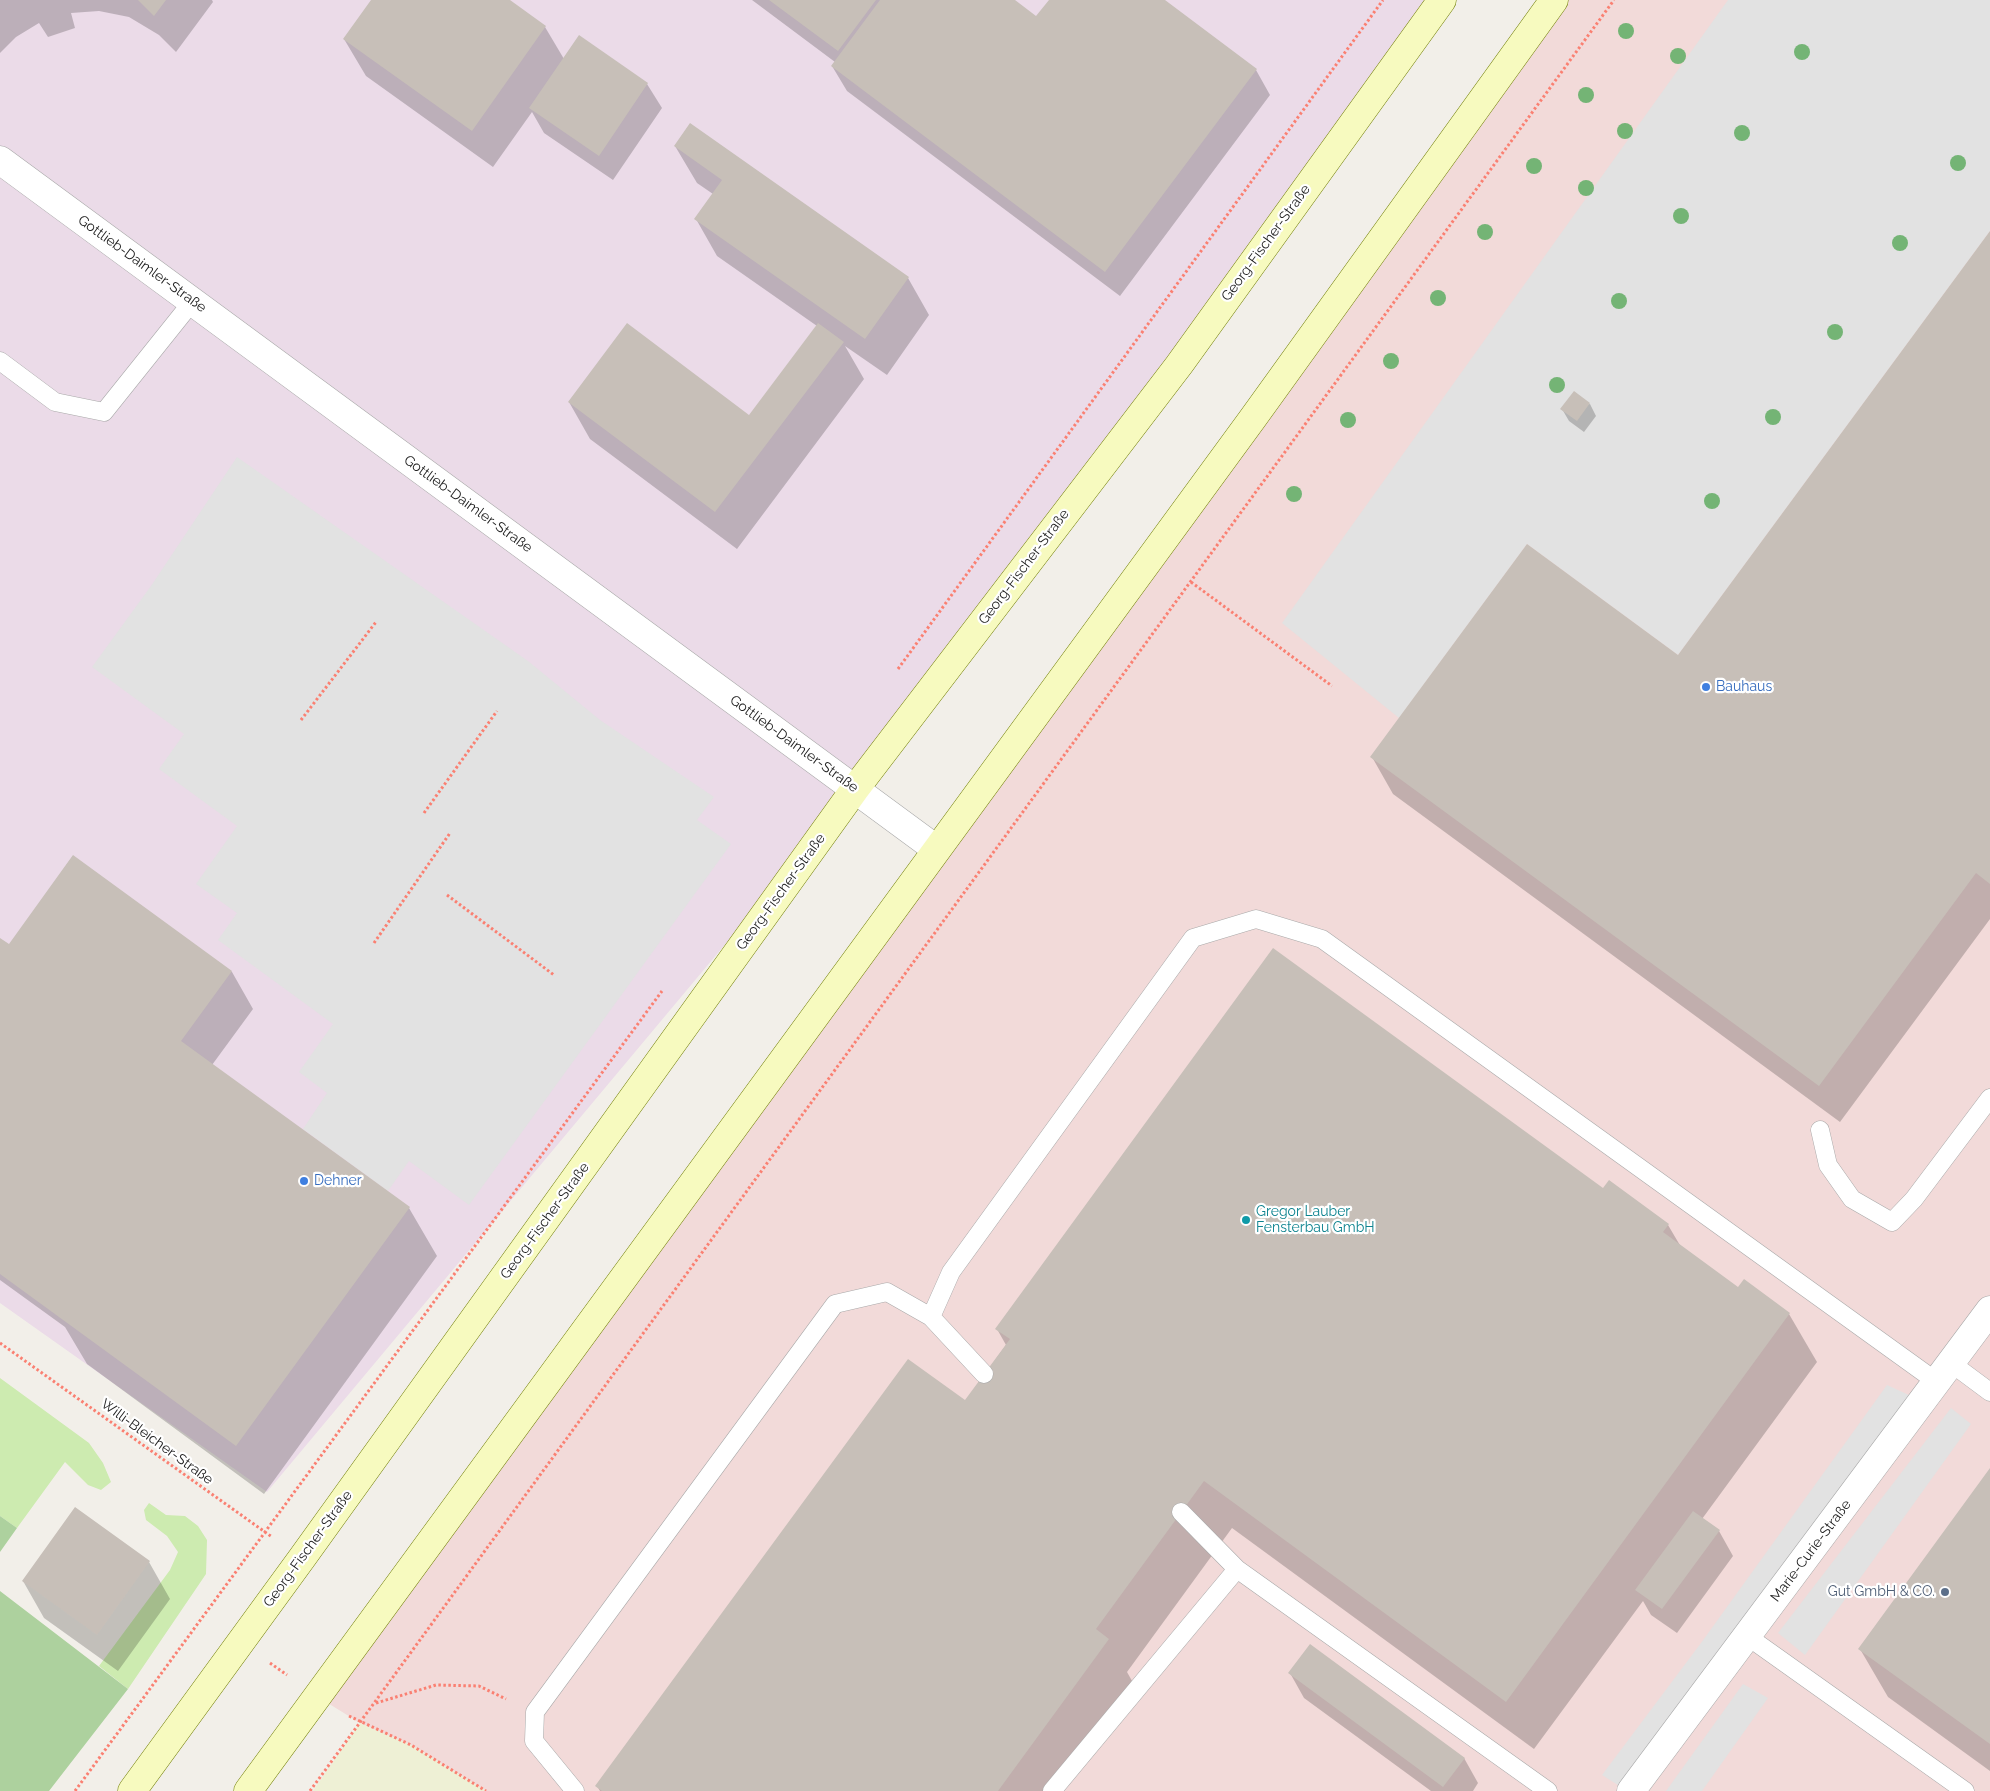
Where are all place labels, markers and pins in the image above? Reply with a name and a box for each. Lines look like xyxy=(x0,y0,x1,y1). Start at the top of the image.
place label: Bauhaus xyxy=(1716,679,1772,695)
marker: Bauhaus xyxy=(1700,681,1712,693)
place label: Dehner xyxy=(314,1173,362,1189)
marker: Dehner xyxy=(298,1175,310,1187)
place label: Gregor Lauber Fensterbau GmbH xyxy=(1256,1204,1375,1236)
marker: Gregor Lauber Fensterbau GmbH xyxy=(1240,1214,1252,1226)
place label: Gut GmbH & CO. xyxy=(1828,1584,1935,1600)
marker: Gut GmbH & CO. xyxy=(1939,1586,1951,1598)

